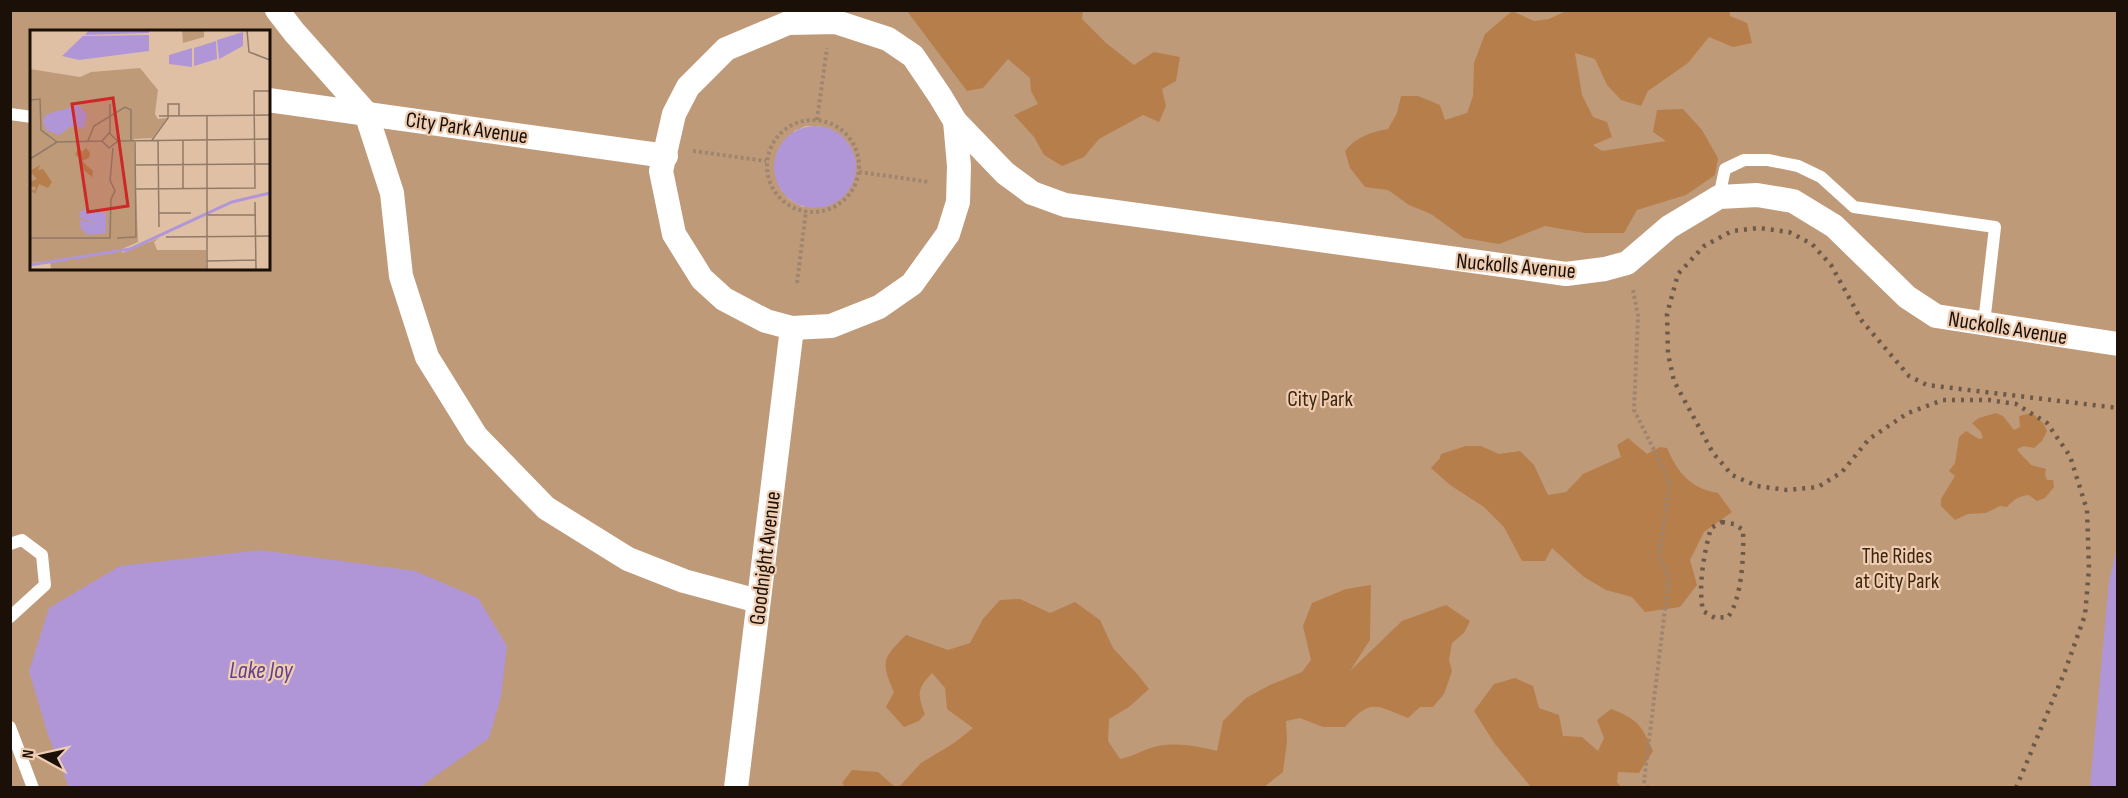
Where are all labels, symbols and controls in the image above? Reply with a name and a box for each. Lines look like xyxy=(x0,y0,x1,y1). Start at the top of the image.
inset map xyxy=(30,30,270,270)
street label: City Park Avenue xyxy=(404,107,530,150)
street label: Nuckolls Avenue xyxy=(1455,248,1577,285)
street label: Nuckolls Avenue xyxy=(1947,306,2069,351)
park label: City Park xyxy=(1287,386,1353,413)
street label: Goodnight Avenue xyxy=(744,490,787,626)
park label: The Rides at City Park xyxy=(1855,543,1940,595)
water label: Lake Joy xyxy=(229,656,294,685)
north arrow xyxy=(12,726,72,786)
text: N xyxy=(19,749,39,760)

